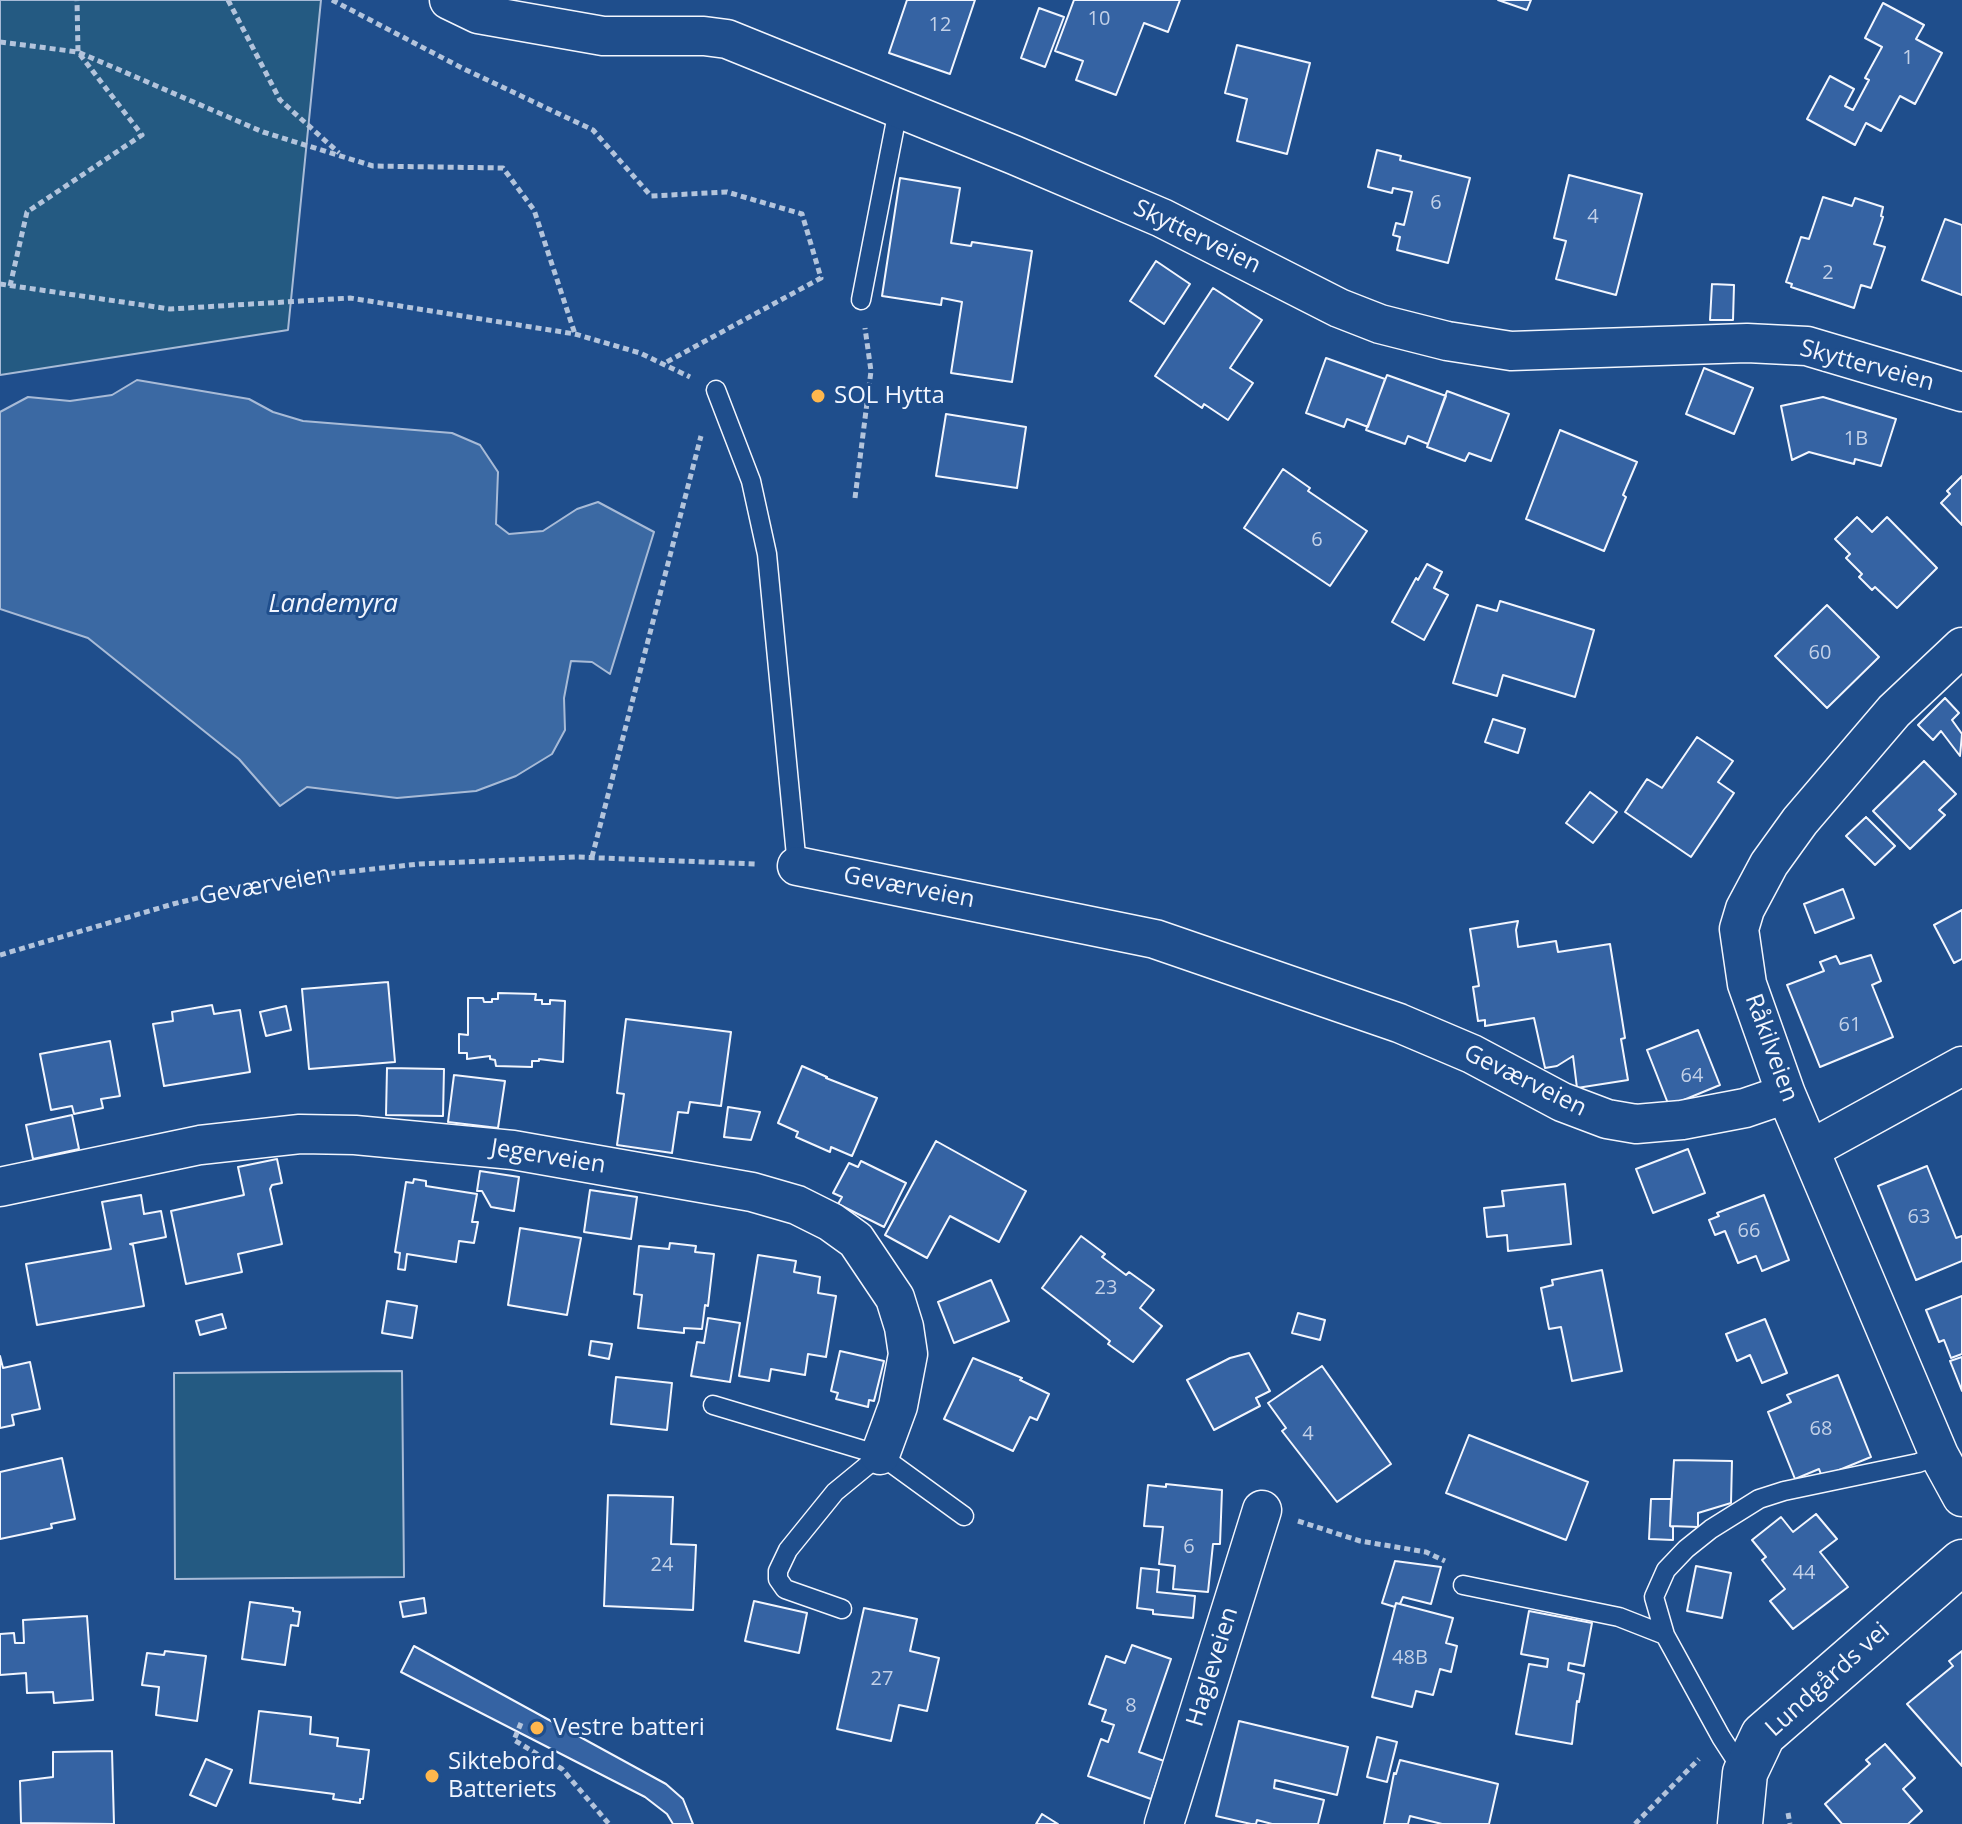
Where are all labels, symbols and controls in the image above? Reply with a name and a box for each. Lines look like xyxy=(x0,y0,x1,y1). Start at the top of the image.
house number: 10 xyxy=(1088,7,1110,31)
house number: 12 xyxy=(929,13,951,37)
house number: 1 xyxy=(1902,46,1914,70)
house number: 6 xyxy=(1430,191,1442,215)
street label: Skytterveien xyxy=(1129,194,1265,280)
house number: 4 xyxy=(1587,205,1599,229)
house number: 2 xyxy=(1822,261,1834,285)
street label: Skytterveien xyxy=(1797,334,1937,398)
place label: SOL Hytta xyxy=(834,382,945,410)
marker: SOL Hytta xyxy=(809,387,827,405)
house number: 1B xyxy=(1844,427,1868,451)
house number: 6 xyxy=(1311,528,1323,552)
water label: Landemyra xyxy=(268,589,398,621)
house number: 60 xyxy=(1809,641,1831,665)
street label: Geværveien xyxy=(197,860,333,912)
street label: Geværveien xyxy=(841,861,977,915)
street label: Råkilveien xyxy=(1738,990,1804,1106)
house number: 61 xyxy=(1839,1013,1861,1037)
street label: Geværveien xyxy=(1459,1039,1591,1123)
house number: 64 xyxy=(1681,1064,1703,1088)
street label: Jegerveien xyxy=(488,1134,608,1180)
house number: 63 xyxy=(1908,1205,1930,1229)
house number: 66 xyxy=(1738,1219,1760,1243)
house number: 23 xyxy=(1095,1276,1117,1300)
house number: 68 xyxy=(1810,1417,1832,1441)
house number: 4 xyxy=(1302,1422,1314,1446)
house number: 6 xyxy=(1183,1535,1195,1559)
house number: 24 xyxy=(651,1553,673,1577)
house number: 44 xyxy=(1793,1561,1815,1585)
street label: Hagleveien xyxy=(1181,1604,1245,1730)
street label: Lundgårds vei xyxy=(1760,1617,1896,1743)
house number: 48B xyxy=(1392,1646,1428,1670)
house number: 27 xyxy=(871,1667,893,1691)
house number: 8 xyxy=(1125,1694,1137,1718)
place label: Vestre batteri xyxy=(553,1714,705,1742)
marker: Vestre batteri xyxy=(528,1719,546,1737)
place label: Siktebord Batteriets xyxy=(448,1748,557,1804)
marker: Siktebord Batteriets xyxy=(423,1767,441,1785)

